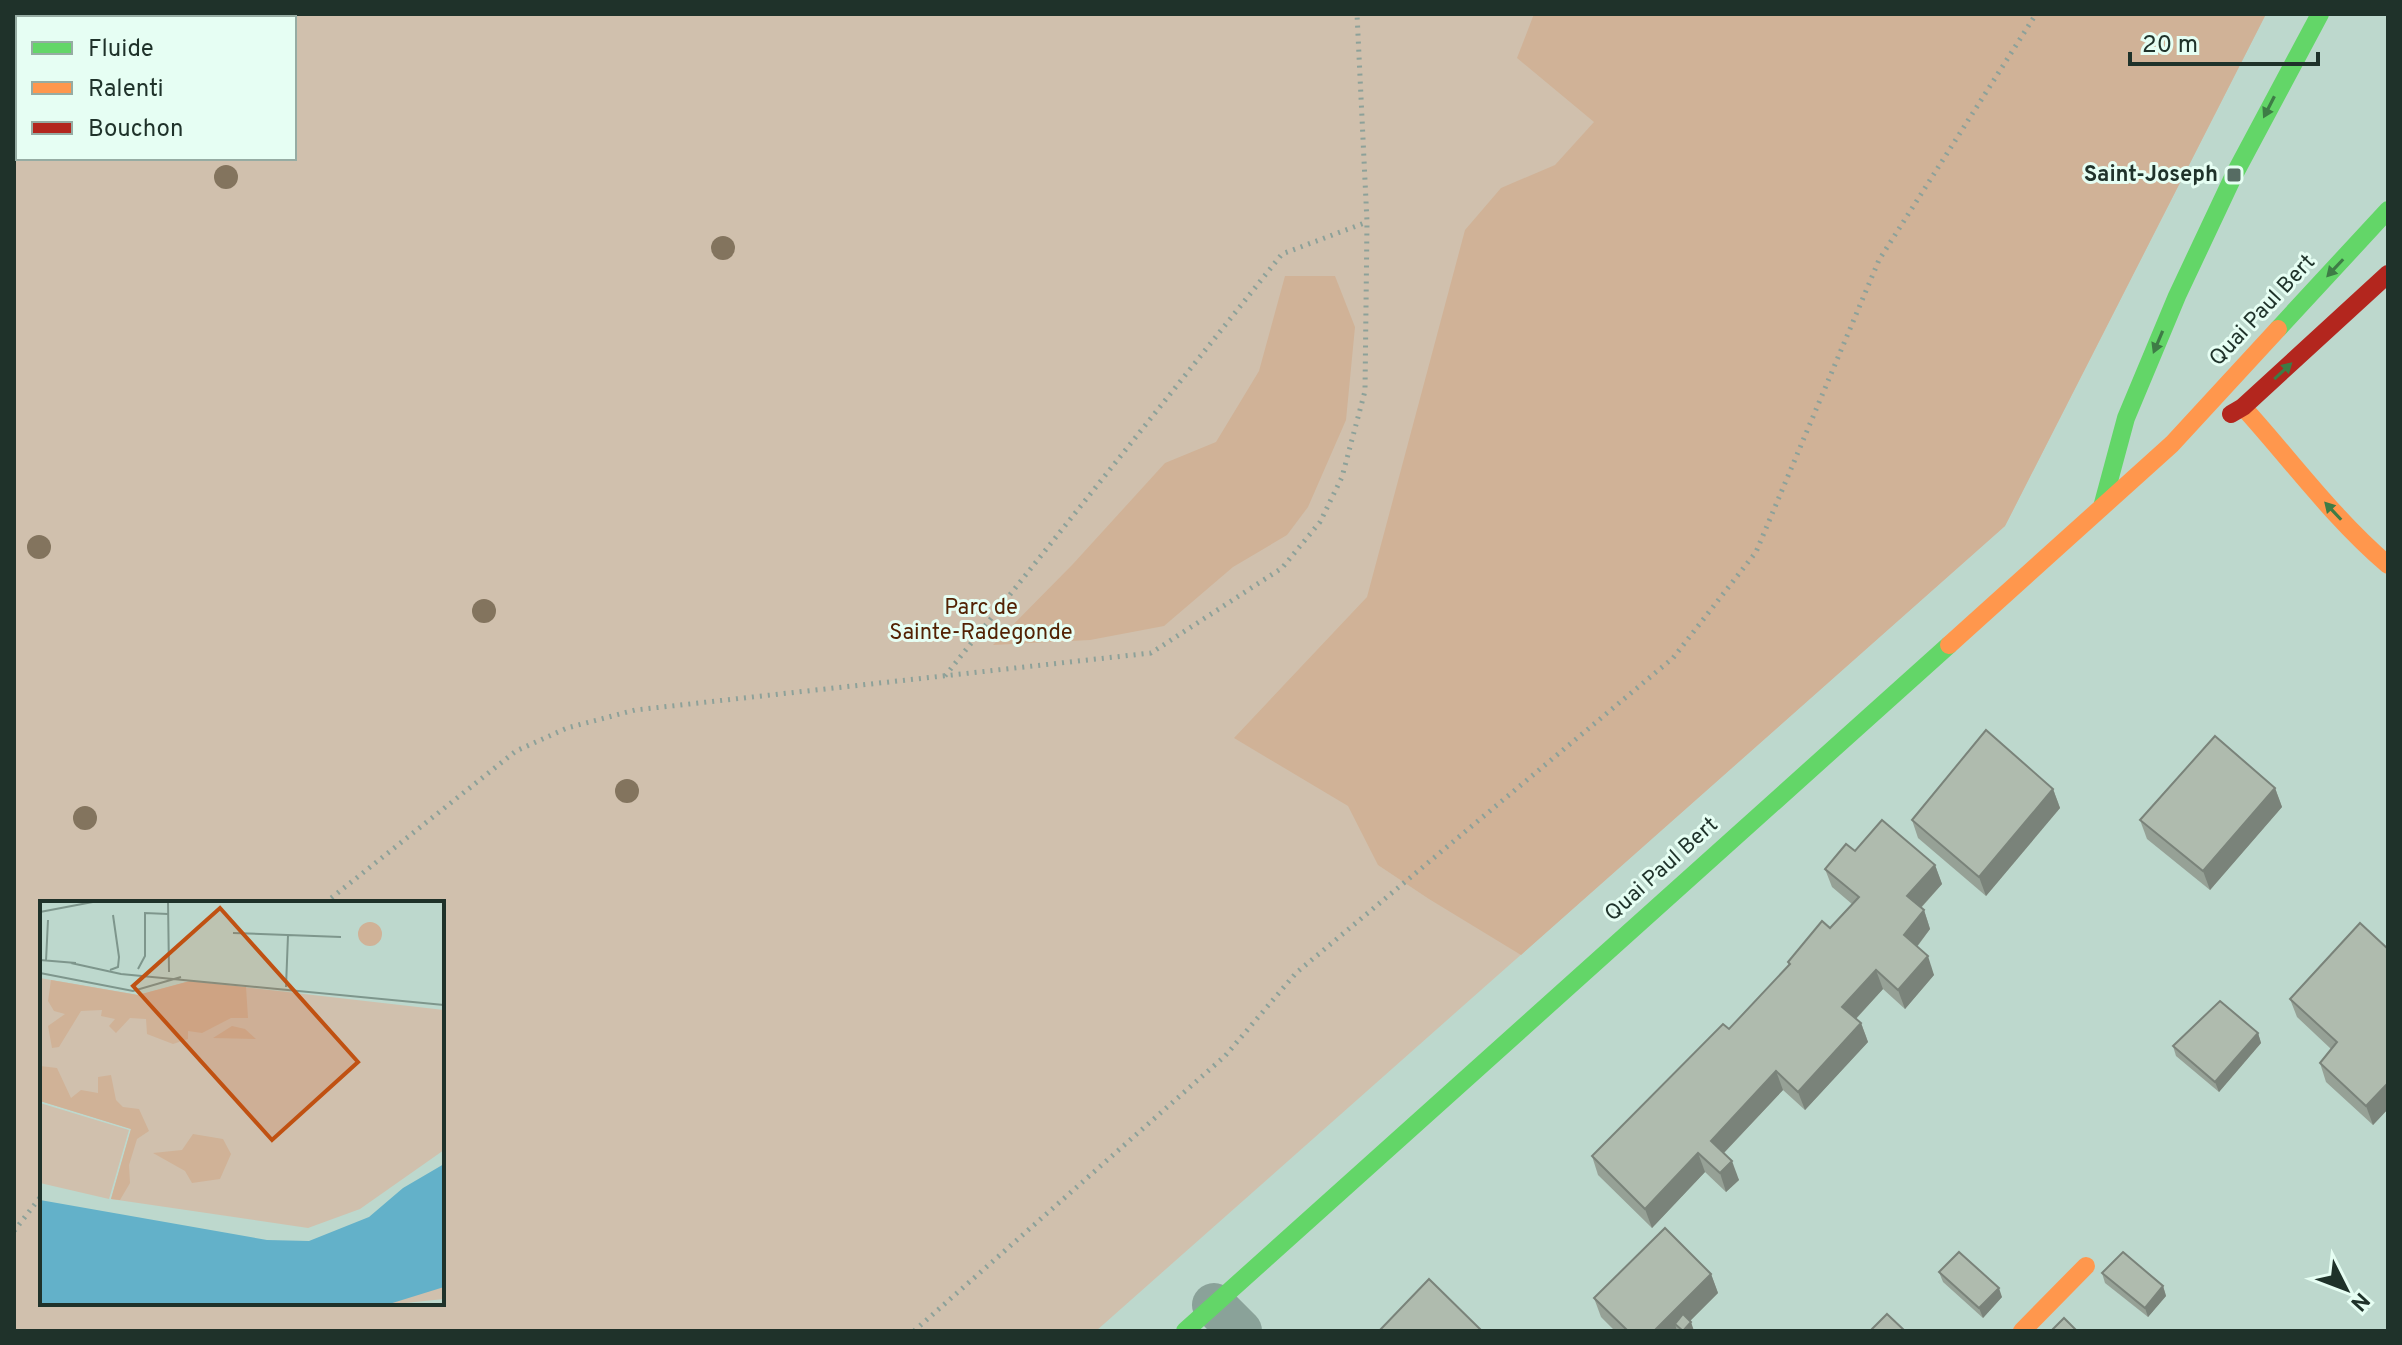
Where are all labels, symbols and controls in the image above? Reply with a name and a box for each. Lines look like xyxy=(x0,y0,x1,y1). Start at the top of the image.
legend xyxy=(16,16,296,160)
scale bar xyxy=(2130,16,2318,66)
text: 20 m xyxy=(2142,31,2198,61)
text: Fluide xyxy=(88,35,154,65)
text: Ralenti xyxy=(88,75,164,105)
one-way arrow xyxy=(2262,95,2275,118)
text: Bouchon xyxy=(88,115,183,145)
place label: Saint-Joseph xyxy=(2084,162,2218,189)
marker: Saint-Joseph xyxy=(2225,166,2243,184)
street label: Quai Paul Bert xyxy=(2204,249,2322,373)
one-way arrow xyxy=(2327,258,2345,277)
one-way arrow xyxy=(2151,330,2164,354)
one-way arrow xyxy=(2273,362,2292,380)
one-way arrow xyxy=(2324,501,2342,520)
park label: Parc de Sainte-Radegonde xyxy=(889,595,1073,647)
street label: Quai Paul Bert xyxy=(1600,812,1724,928)
inset map xyxy=(40,901,444,1305)
north arrow xyxy=(2306,1249,2386,1329)
text: N xyxy=(2344,1286,2374,1316)

